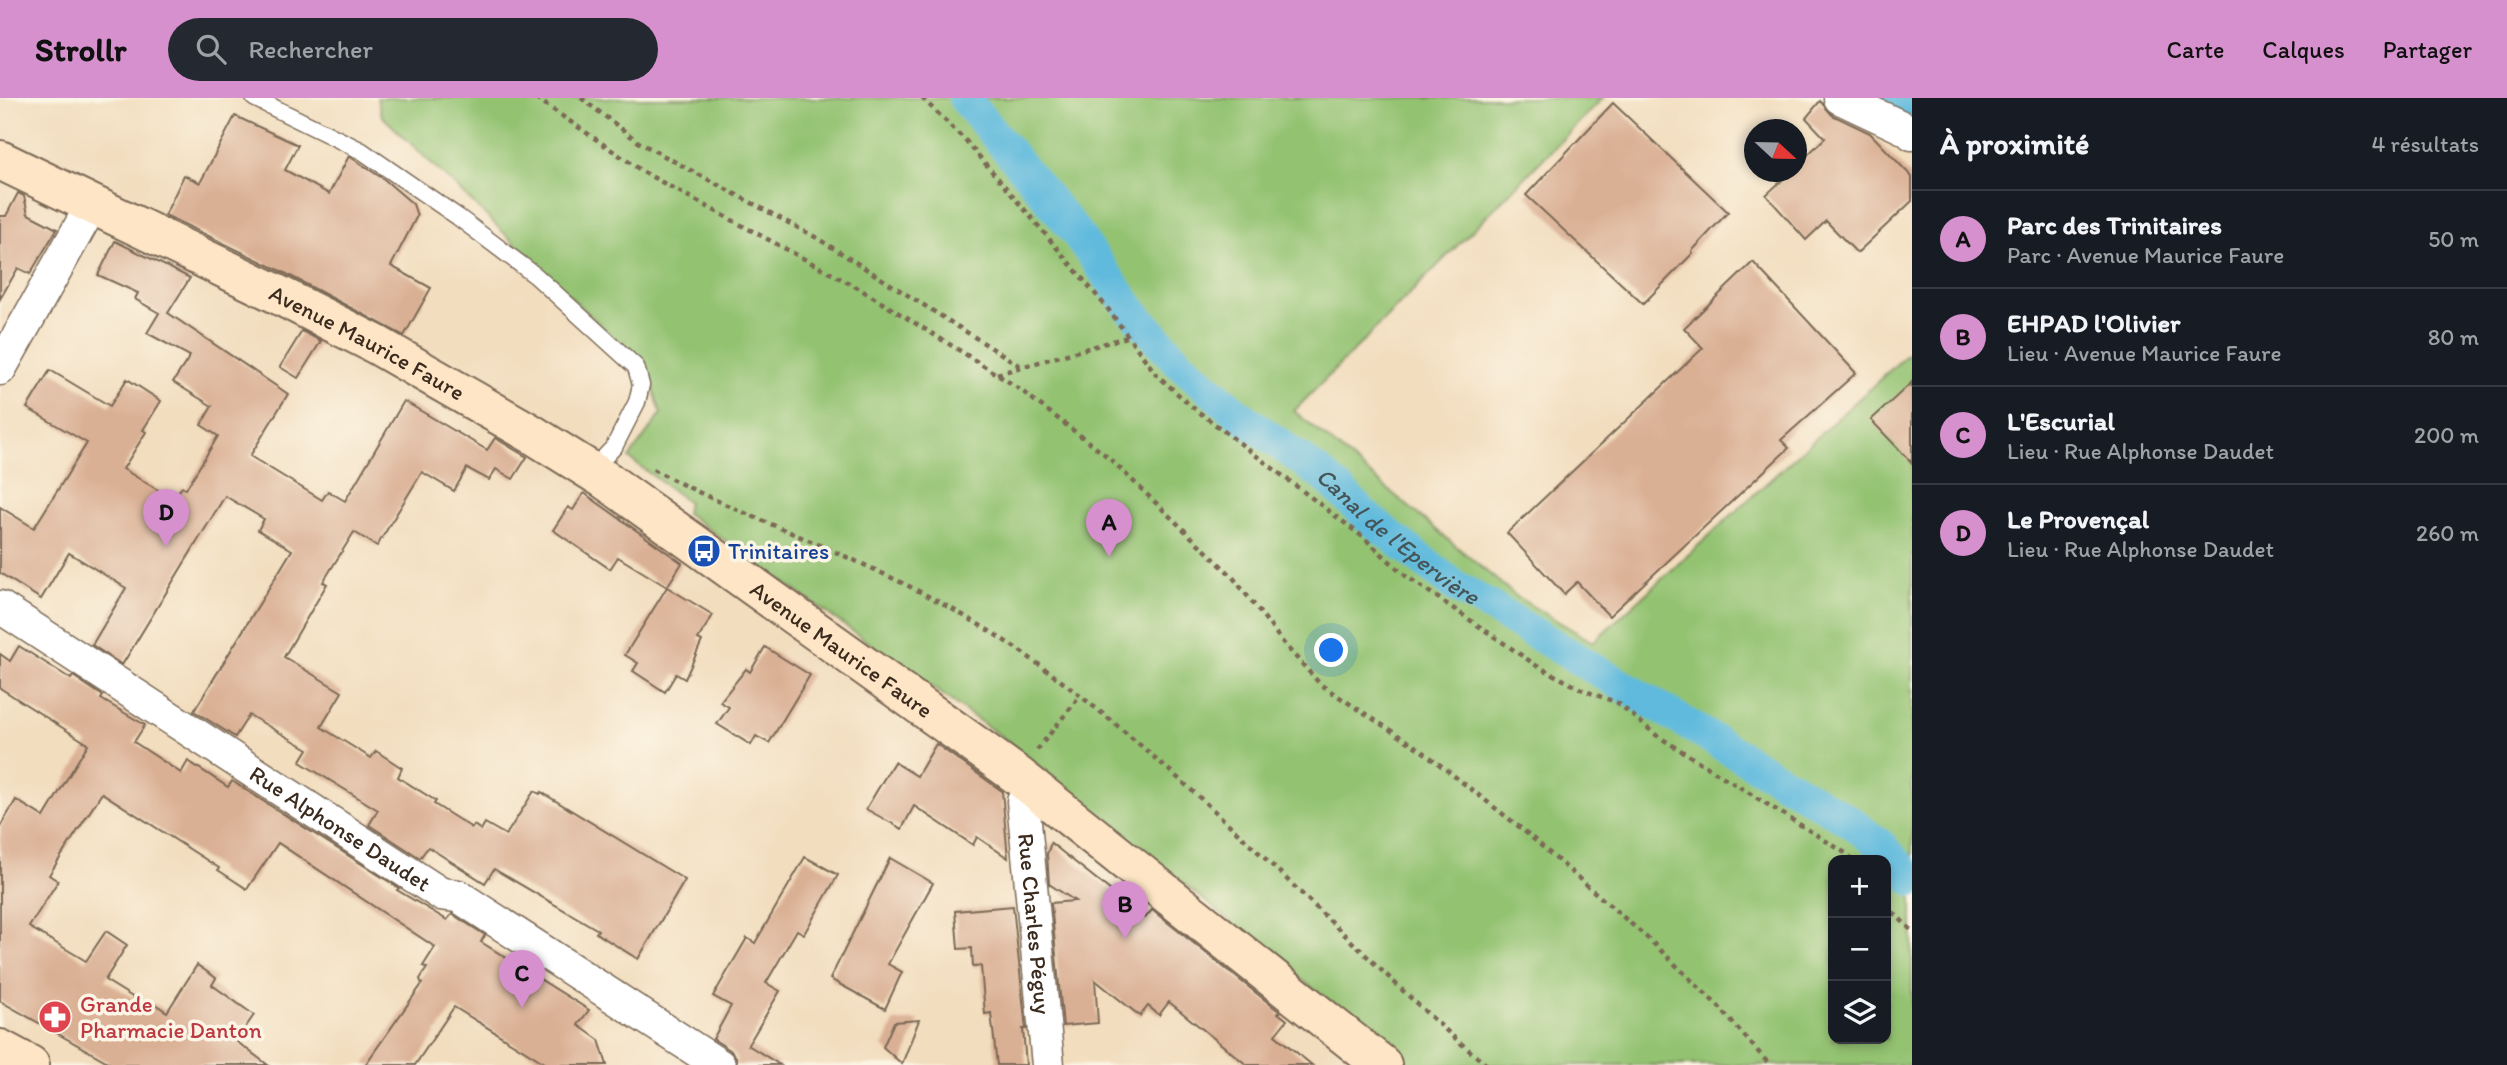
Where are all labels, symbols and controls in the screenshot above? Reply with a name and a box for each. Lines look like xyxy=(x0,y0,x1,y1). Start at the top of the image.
search box xyxy=(168,18,658,81)
text: Strollr xyxy=(35,30,126,69)
icon: search xyxy=(192,30,230,68)
text: Rechercher xyxy=(248,33,373,65)
text: Carte xyxy=(2167,35,2224,64)
text: Calques xyxy=(2262,35,2345,64)
text: Partager xyxy=(2383,35,2472,64)
north arrow xyxy=(1744,119,1807,182)
text: À proximité xyxy=(1940,125,2089,162)
text: 4 résultats xyxy=(2372,130,2479,158)
text: Parc des Trinitaires xyxy=(2007,209,2222,241)
text: A xyxy=(1956,225,1970,253)
text: 50 m xyxy=(2428,225,2479,253)
text: Parc · Avenue Maurice Faure xyxy=(2007,241,2284,269)
street label: Avenue Maurice Faure xyxy=(265,279,470,406)
text: EHPAD l'Olivier xyxy=(2007,307,2180,339)
text: B xyxy=(1956,323,1970,351)
text: 80 m xyxy=(2428,323,2479,351)
text: Lieu · Avenue Maurice Faure xyxy=(2007,339,2281,367)
text: L'Escurial xyxy=(2007,405,2115,437)
text: C xyxy=(1956,421,1970,449)
text: 200 m xyxy=(2414,421,2479,449)
text: Lieu · Rue Alphonse Daudet xyxy=(2007,437,2274,465)
water label: Canal de l'Epervière xyxy=(1311,461,1486,612)
pin: D xyxy=(143,489,189,547)
pin: A xyxy=(1086,499,1132,557)
text: Le Provençal xyxy=(2007,503,2149,535)
text: D xyxy=(1955,519,1971,547)
text: 260 m xyxy=(2416,519,2479,547)
bus stop icon: Trinitaires xyxy=(685,532,723,570)
text: Lieu · Rue Alphonse Daudet xyxy=(2007,535,2274,563)
place label: Trinitaires xyxy=(728,537,829,565)
street label: Avenue Maurice Faure xyxy=(745,575,938,724)
your location xyxy=(1314,633,1348,667)
street label: Rue Alphonse Daudet xyxy=(245,759,436,898)
street label: Rue Charles Péguy xyxy=(1012,832,1057,1016)
map controls xyxy=(1828,855,1891,1044)
button: + xyxy=(1828,855,1891,918)
pin: B xyxy=(1102,881,1148,939)
button: − xyxy=(1828,918,1891,981)
pin: C xyxy=(499,950,545,1008)
button: layers xyxy=(1828,981,1891,1044)
place label: Grande Pharmacie Danton xyxy=(80,990,262,1044)
pharmacy icon: Grande Pharmacie Danton xyxy=(36,998,74,1036)

